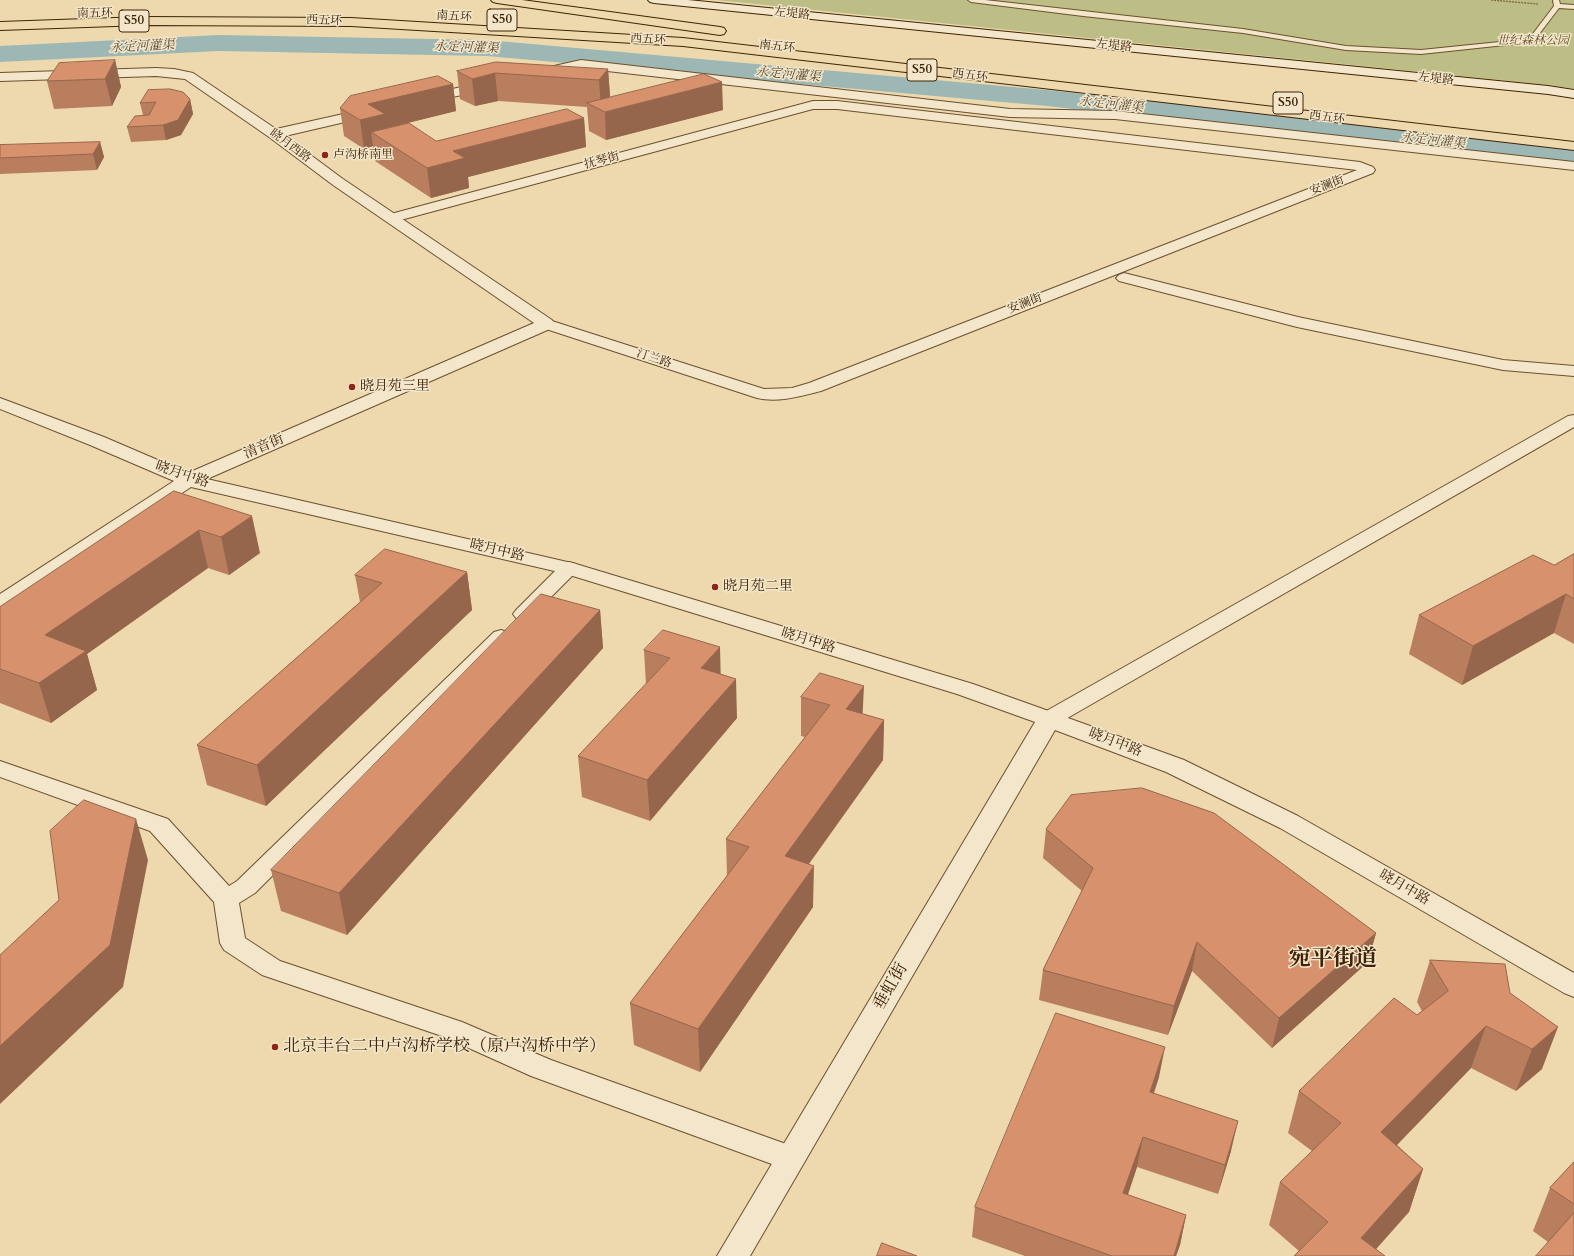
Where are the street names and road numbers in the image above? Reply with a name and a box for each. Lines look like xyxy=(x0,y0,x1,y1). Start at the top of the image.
street label: 左堤路 xyxy=(773,5,811,23)
street label: 南五环 xyxy=(77,6,113,22)
street label: 南五环 xyxy=(436,9,472,25)
road number: S50 xyxy=(487,9,517,31)
road number: S50 xyxy=(119,10,149,32)
street label: 西五环 xyxy=(306,13,342,29)
street label: 西五环 xyxy=(630,32,666,48)
street label: 左堤路 xyxy=(1095,37,1133,55)
street label: 南五环 xyxy=(758,38,796,56)
road number: S50 xyxy=(907,59,937,81)
street label: 西五环 xyxy=(951,67,989,85)
street label: 左堤路 xyxy=(1417,70,1455,88)
road number: S50 xyxy=(1273,92,1303,114)
street label: 西五环 xyxy=(1308,109,1346,127)
street label: 晓月西路 xyxy=(266,126,314,166)
street label: 抚琴街 xyxy=(583,149,621,173)
street label: 安澜街 xyxy=(1308,173,1346,199)
street label: 安澜街 xyxy=(1006,291,1044,317)
street label: 汀兰路 xyxy=(635,347,673,371)
street label: 清音街 xyxy=(241,431,287,463)
street label: 晓月中路 xyxy=(153,458,211,492)
street label: 晓月中路 xyxy=(468,537,526,565)
street label: 晓月中路 xyxy=(779,625,837,657)
street label: 晓月中路 xyxy=(1086,725,1144,761)
street label: 晓月中路 xyxy=(1376,867,1432,909)
street label: 垂虹街 xyxy=(869,960,913,1014)

